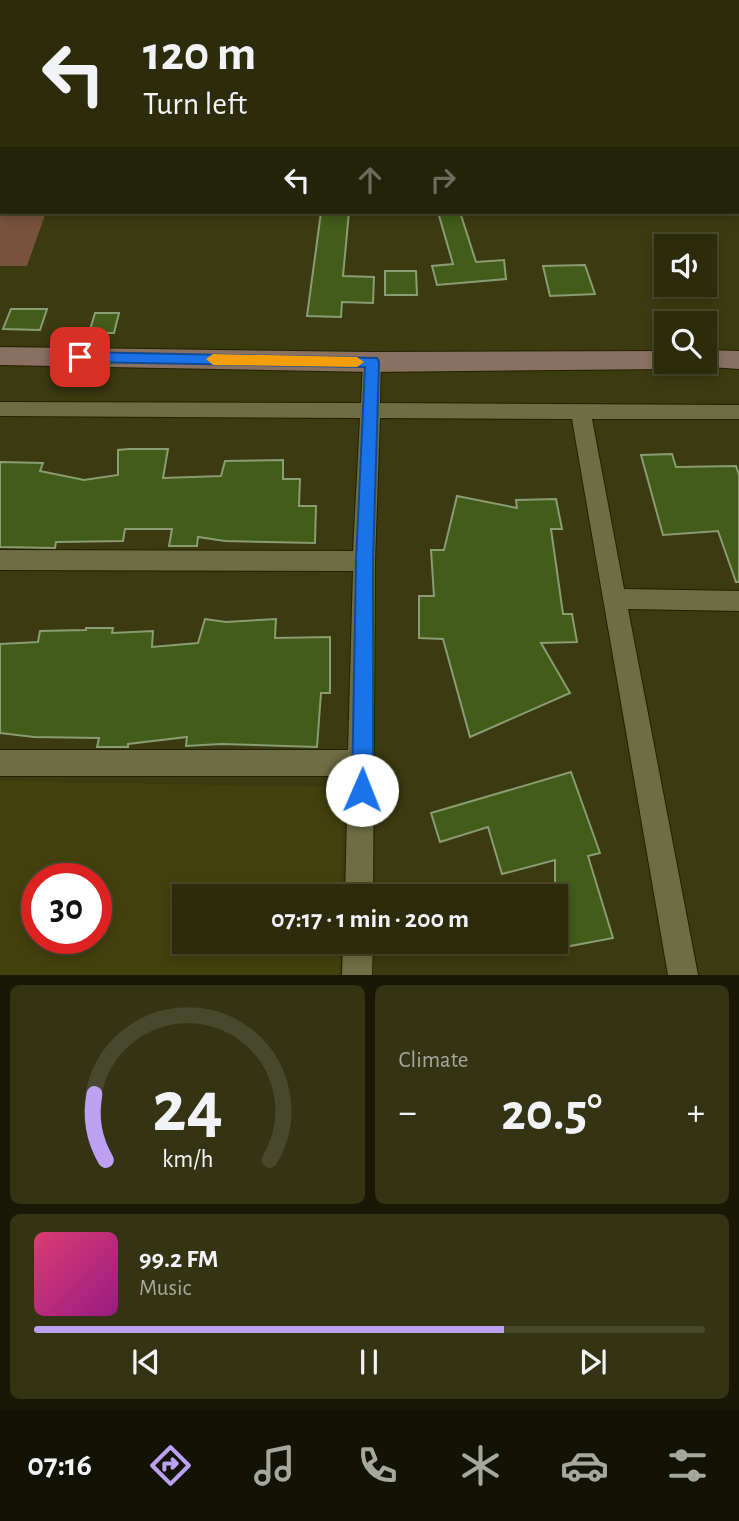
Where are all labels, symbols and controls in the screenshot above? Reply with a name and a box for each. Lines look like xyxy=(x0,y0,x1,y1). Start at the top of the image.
icon: left xyxy=(28,28,119,119)
text: 120 m xyxy=(143,30,256,79)
text: Turn left xyxy=(143,88,247,120)
icon: left xyxy=(278,161,316,199)
icon: ahead xyxy=(351,161,389,199)
icon: right xyxy=(424,161,462,199)
map controls xyxy=(654,234,717,374)
button: sound xyxy=(654,234,717,297)
button: search xyxy=(654,311,717,374)
pin xyxy=(50,327,110,387)
icon: arrive xyxy=(61,338,99,376)
position arrow xyxy=(325,753,399,827)
speed limit sign: 30 xyxy=(21,863,112,954)
text: 07:17 · 1 min · 200 m xyxy=(271,906,469,932)
text: Climate xyxy=(399,1049,468,1072)
text: 24 xyxy=(152,1073,223,1146)
text: 20.5° xyxy=(501,1087,602,1139)
text: − xyxy=(399,1094,417,1132)
text: + xyxy=(687,1094,705,1132)
text: km/h xyxy=(161,1147,213,1172)
text: 99.2 FM xyxy=(139,1246,219,1272)
text: Music xyxy=(139,1277,191,1300)
icon: previous xyxy=(127,1343,165,1381)
icon: pause xyxy=(350,1343,388,1381)
icon: next xyxy=(574,1343,612,1381)
icon: directions xyxy=(146,1441,195,1490)
icon: music xyxy=(250,1441,299,1490)
icon: phone xyxy=(353,1441,402,1490)
icon: climate xyxy=(456,1441,505,1490)
icon: car xyxy=(560,1441,609,1490)
icon: filters xyxy=(663,1441,712,1490)
text: 07:16 xyxy=(27,1449,92,1481)

